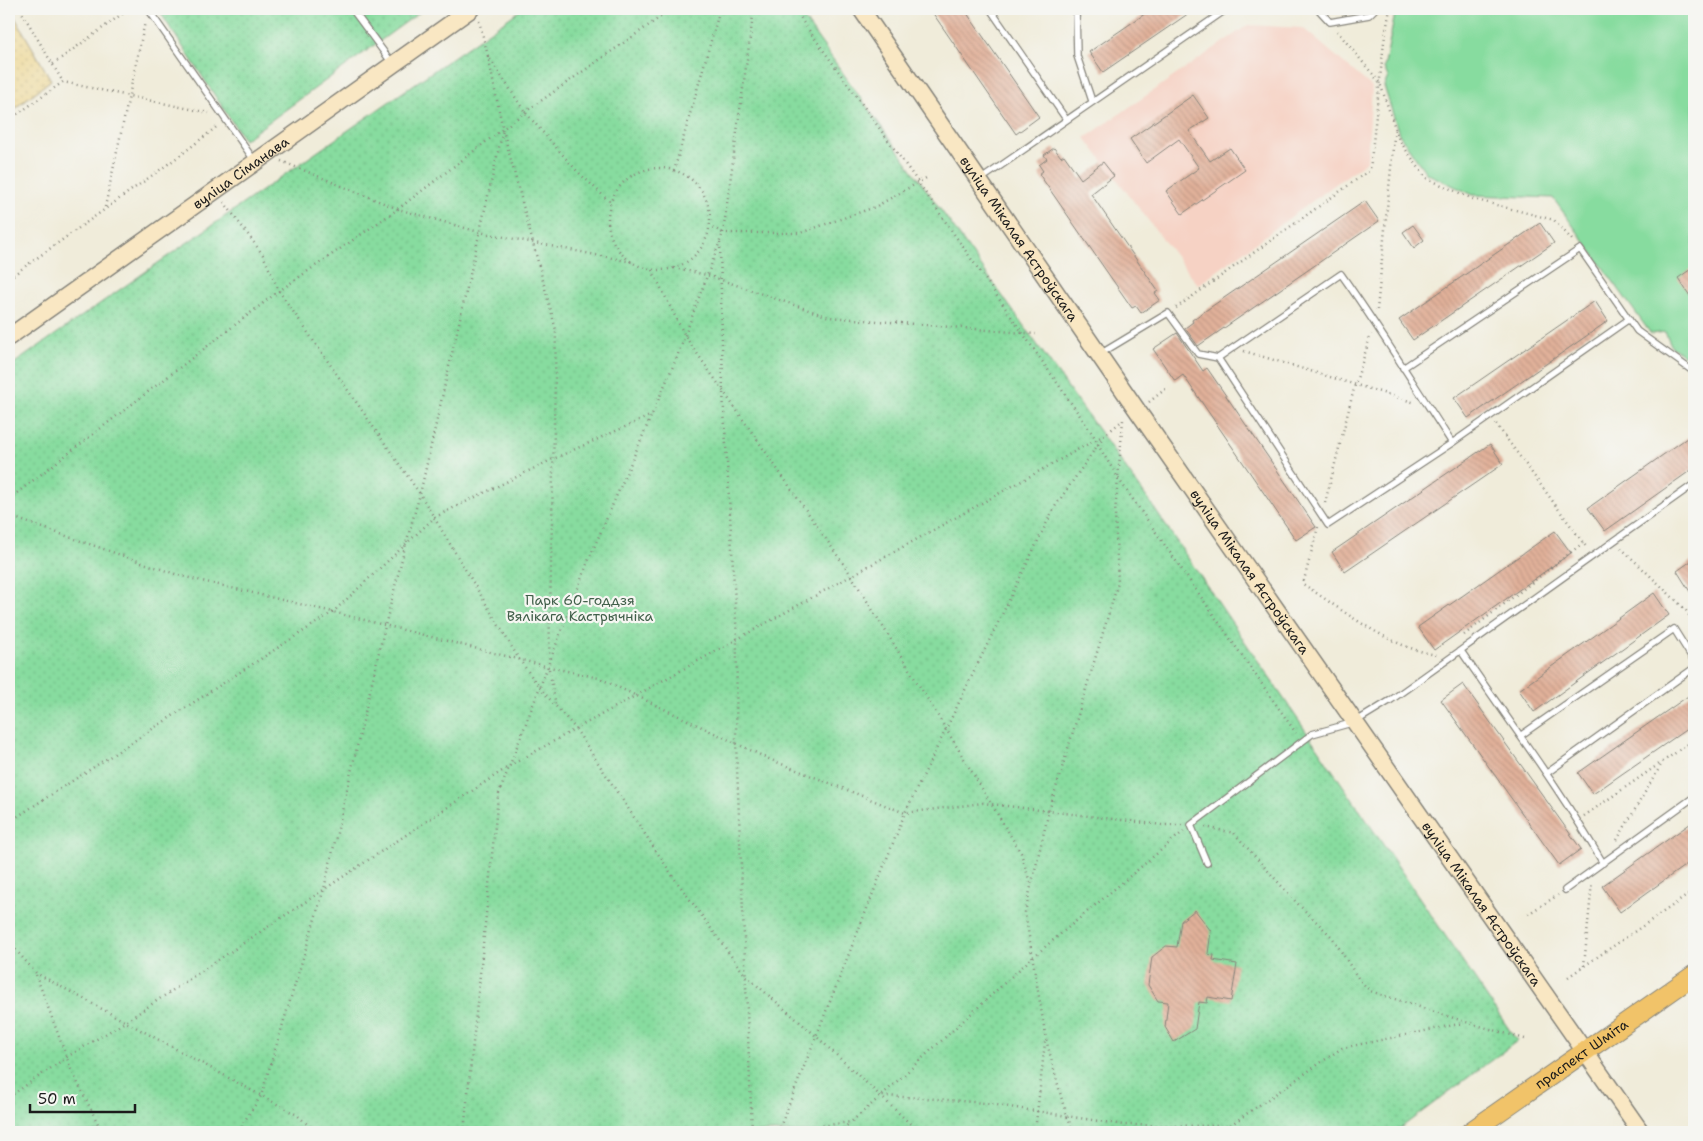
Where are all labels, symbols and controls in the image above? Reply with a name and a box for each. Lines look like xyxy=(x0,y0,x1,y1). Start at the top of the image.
street label: вуліца Сіманава xyxy=(189,132,293,213)
street label: вуліца Мікалая Астроўскага xyxy=(956,153,1083,325)
street label: вуліца Мікалая Астроўскага xyxy=(1186,486,1314,658)
park label: Парк 60-годдзя Вялікага Кастрычніка xyxy=(507,591,654,625)
street label: вуліца Мікалая Астроўскага xyxy=(1418,818,1546,990)
street label: праспект Шміта xyxy=(1531,1015,1632,1093)
scale bar xyxy=(30,1081,135,1113)
text: 50 m xyxy=(38,1089,76,1109)

